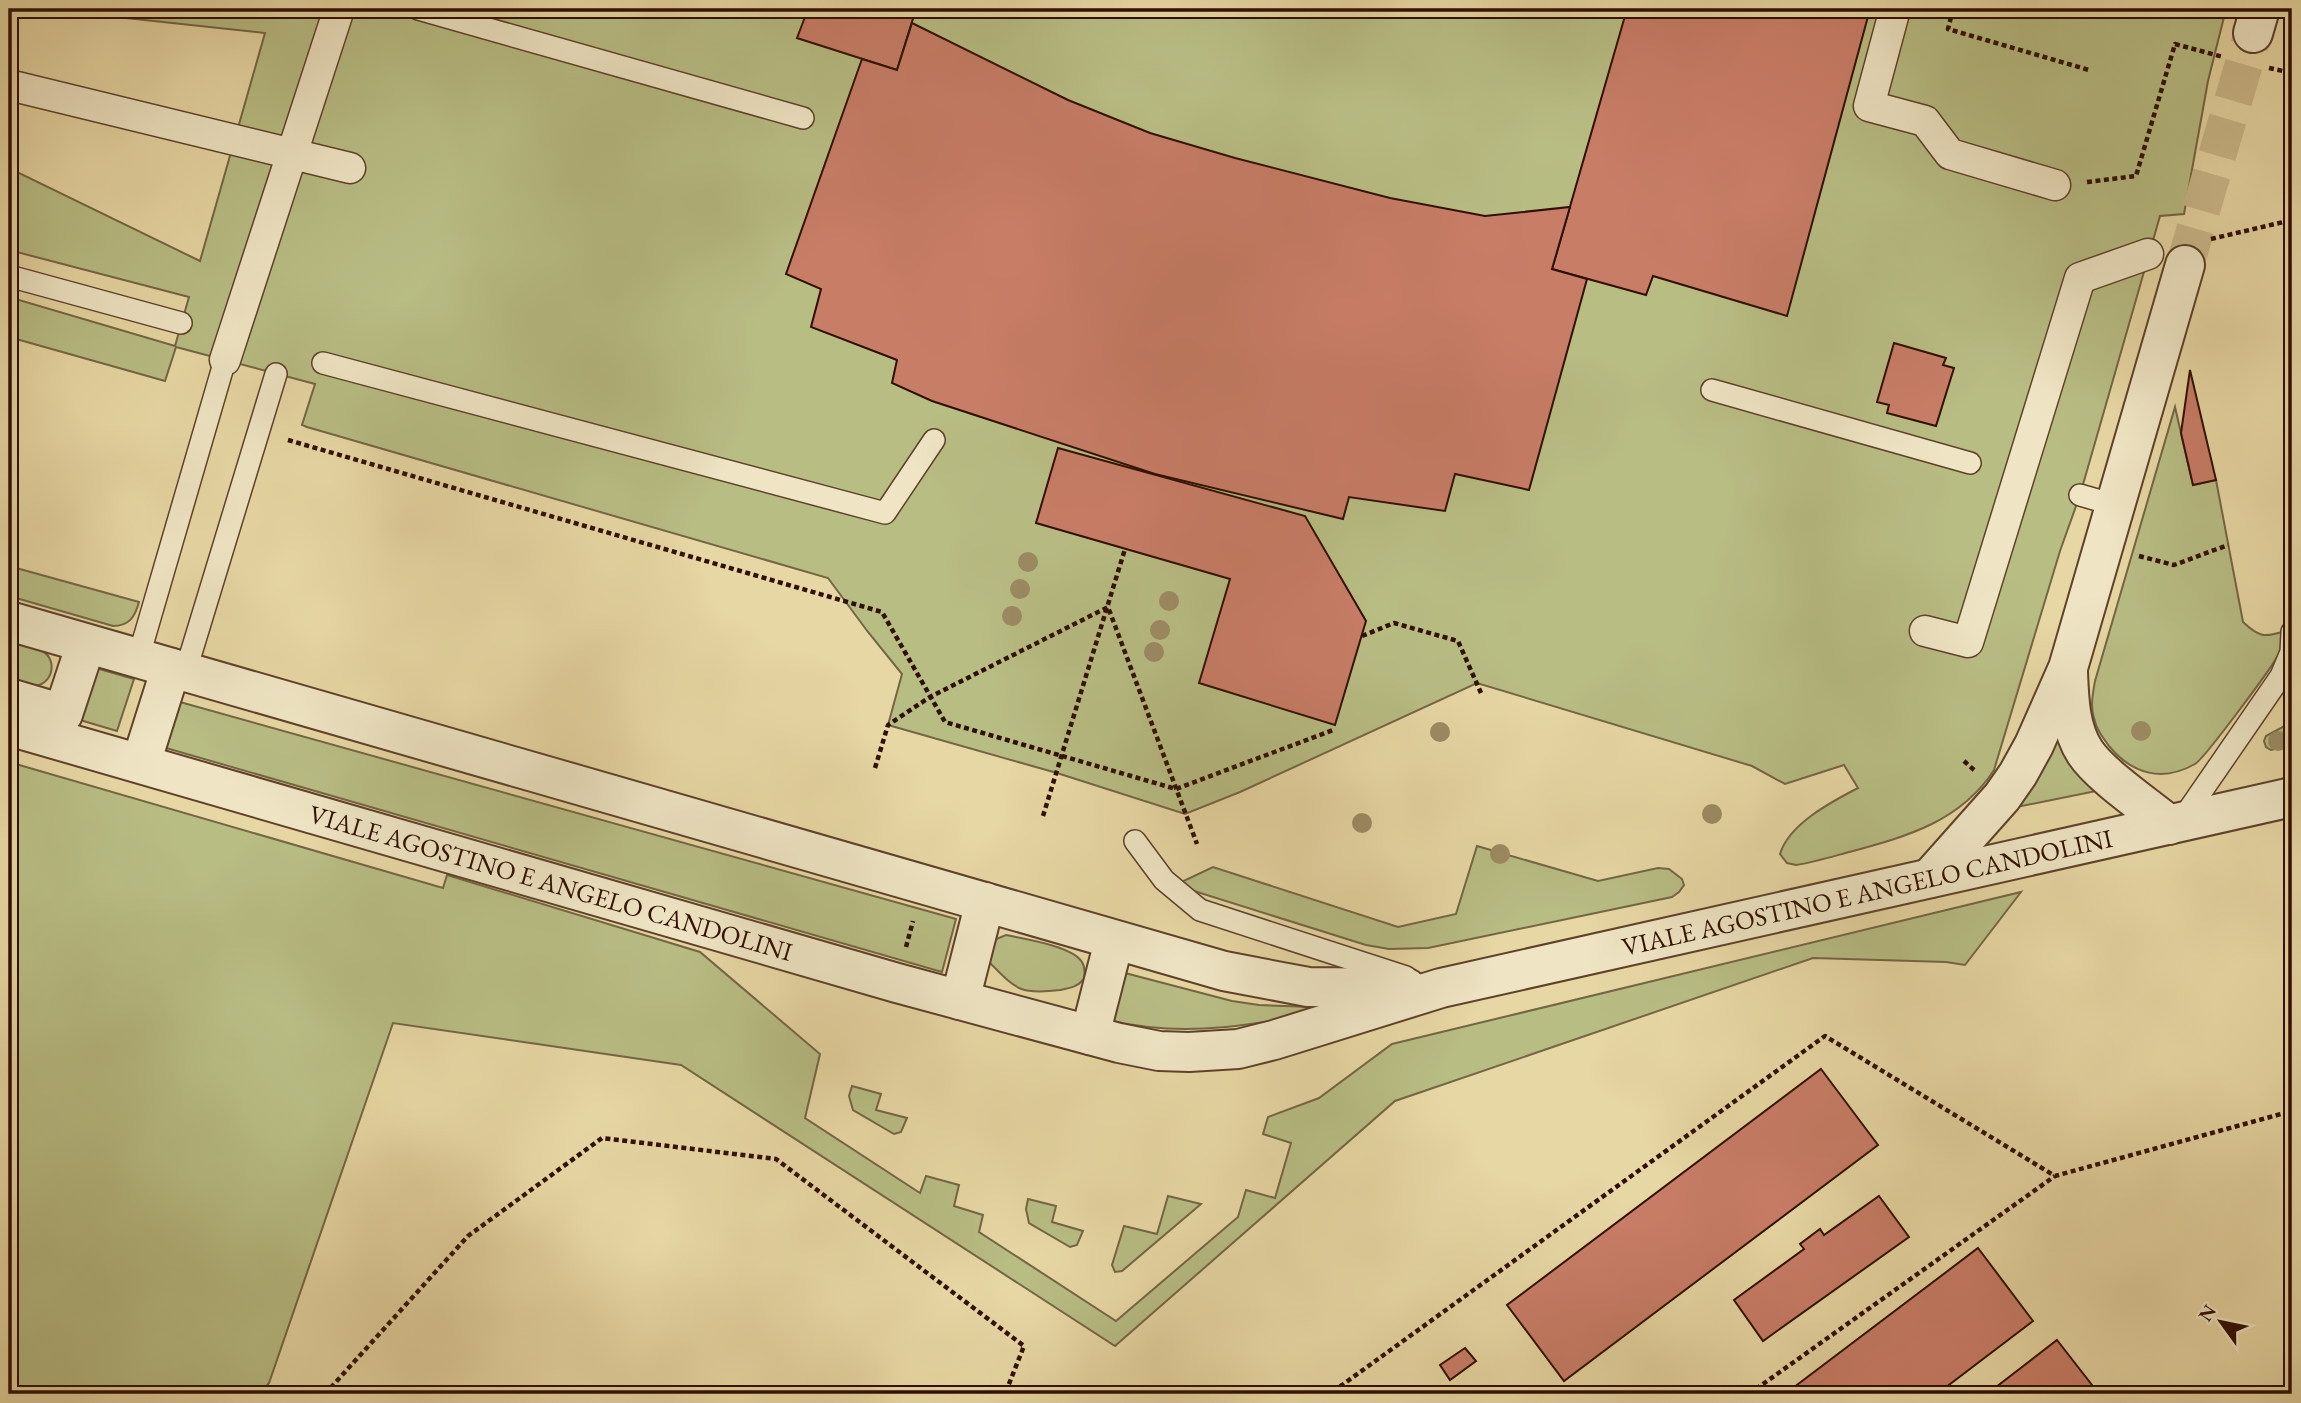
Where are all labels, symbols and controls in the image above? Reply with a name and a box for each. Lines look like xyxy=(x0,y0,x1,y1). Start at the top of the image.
street label: VIALE AGOSTINO E ANGELO CANDOLINI xyxy=(305,797,797,969)
street label: VIALE AGOSTINO E ANGELO CANDOLINI xyxy=(1619,821,2116,964)
north arrow xyxy=(2186,1288,2256,1358)
text: N xyxy=(2192,1299,2222,1326)

